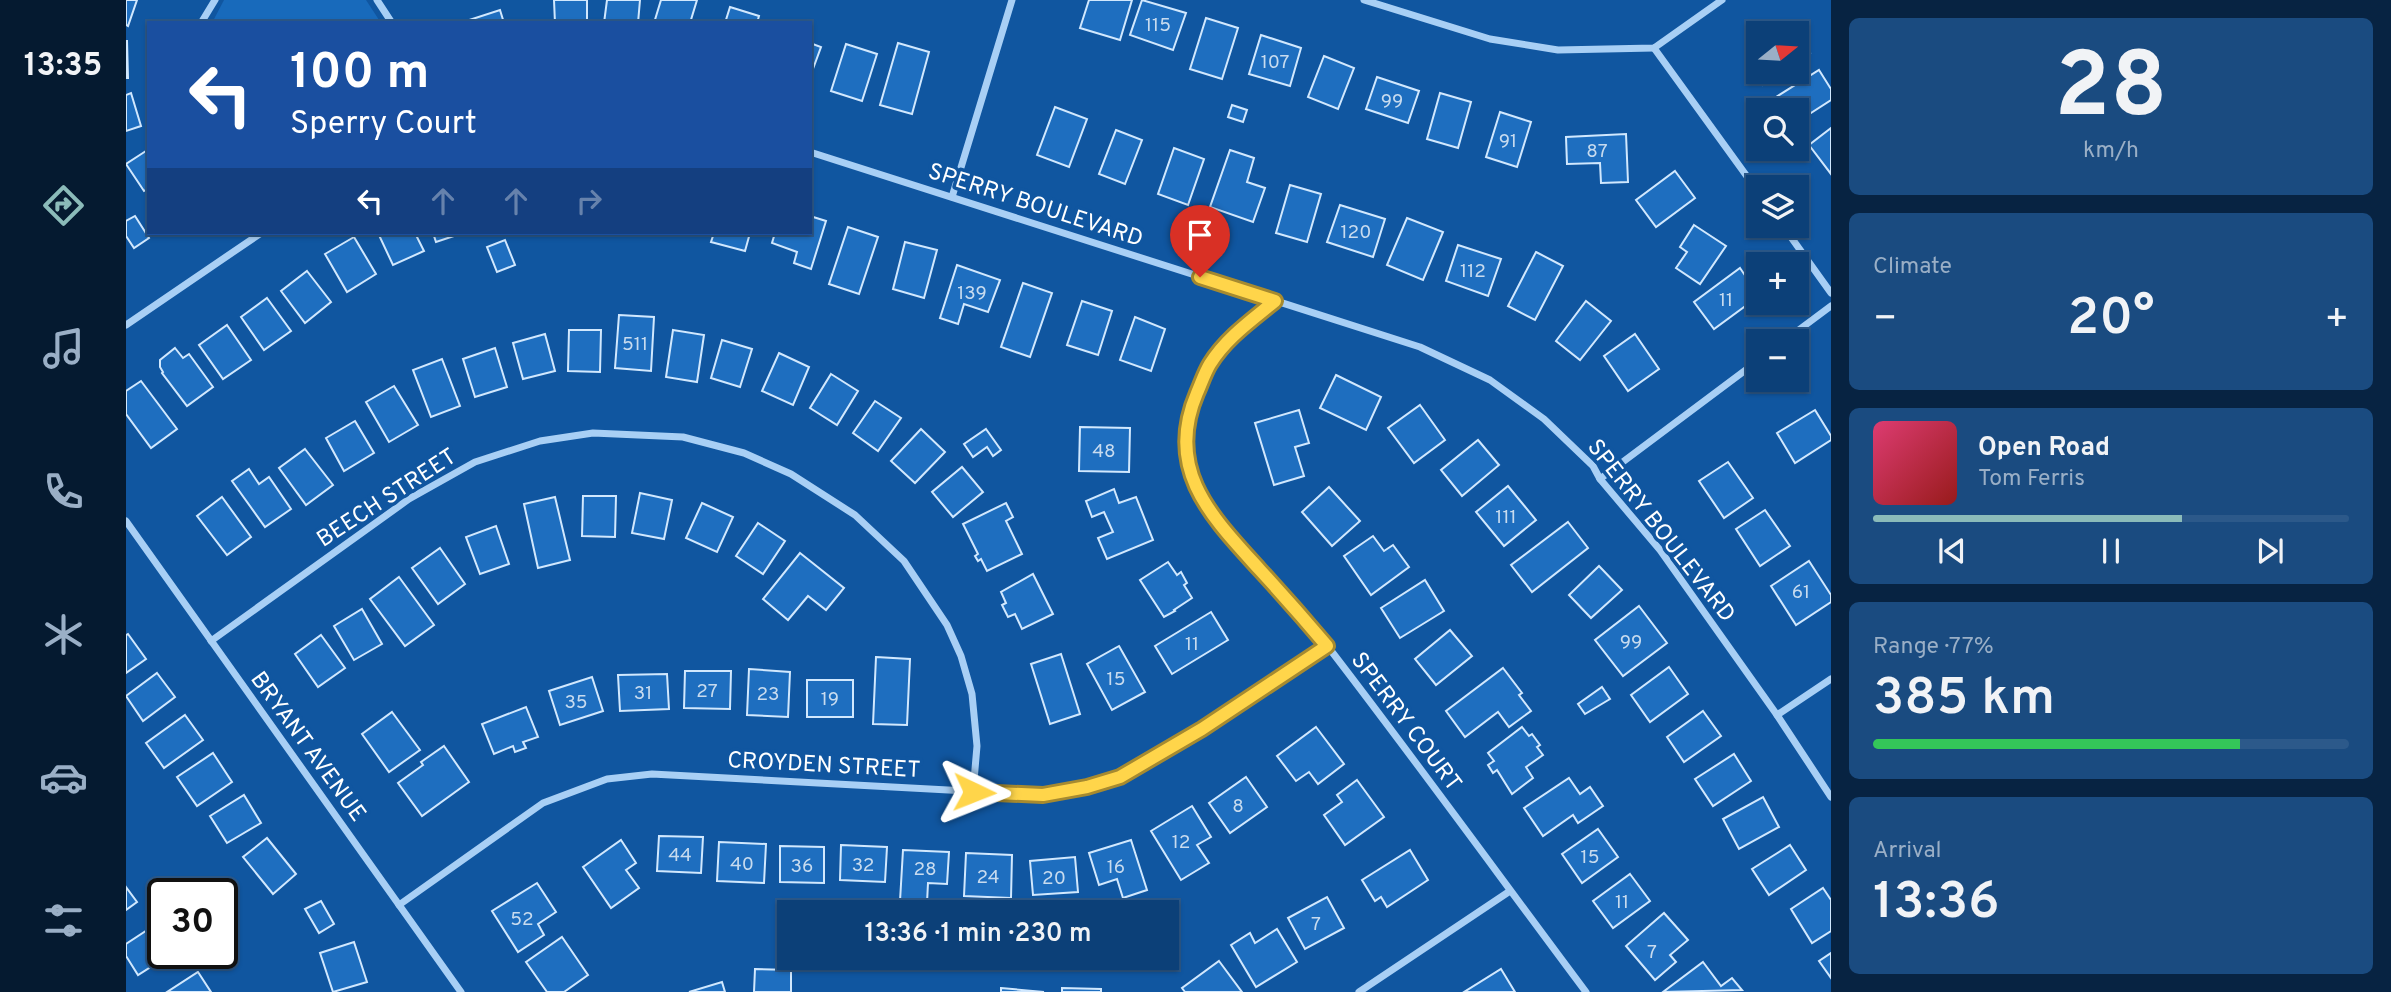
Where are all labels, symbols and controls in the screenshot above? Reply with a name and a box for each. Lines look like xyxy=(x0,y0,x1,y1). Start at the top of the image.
house number: 115 xyxy=(1145,14,1171,38)
north arrow xyxy=(1746,21,1810,84)
map controls xyxy=(1746,21,1809,392)
text: 28 xyxy=(2055,34,2167,149)
text: 100 m xyxy=(290,44,429,106)
text: 13:35 xyxy=(24,47,102,87)
icon: left xyxy=(175,49,266,140)
house number: 107 xyxy=(1261,51,1289,75)
house number: 99 xyxy=(1381,90,1403,114)
button: search xyxy=(1746,98,1809,161)
text: Sperry Court xyxy=(290,105,477,145)
house number: 91 xyxy=(1499,130,1517,154)
text: km/h xyxy=(2083,137,2139,166)
house number: 87 xyxy=(1586,140,1608,164)
street label: SPERRY BOULEVARD xyxy=(924,158,1146,255)
button: layers xyxy=(1746,175,1809,238)
icon: directions xyxy=(39,181,88,230)
icon: left xyxy=(351,182,389,220)
icon: ahead xyxy=(424,182,462,220)
icon: ahead xyxy=(497,182,535,220)
icon: right xyxy=(570,182,608,220)
pin xyxy=(1170,205,1230,277)
icon: arrive xyxy=(1181,216,1219,254)
house number: 120 xyxy=(1341,221,1371,245)
button: + xyxy=(1746,252,1809,315)
text: Climate xyxy=(1873,253,1952,282)
house number: 112 xyxy=(1460,260,1486,284)
house number: 139 xyxy=(957,282,987,306)
text: 20° xyxy=(2067,287,2155,353)
house number: 11 xyxy=(1719,289,1733,313)
text: − xyxy=(1873,296,1898,345)
text: + xyxy=(2324,296,2349,345)
icon: music xyxy=(39,324,88,373)
button: − xyxy=(1746,329,1809,392)
house number: 511 xyxy=(622,333,648,357)
text: Open Road xyxy=(1978,432,2110,465)
street label: SPERRY BOULEVARD xyxy=(1580,434,1741,629)
house number: 48 xyxy=(1092,440,1116,464)
street label: BEECH STREET xyxy=(312,443,463,555)
text: Tom Ferris xyxy=(1978,465,2085,494)
icon: phone xyxy=(39,467,88,516)
house number: 111 xyxy=(1495,506,1517,530)
icon: previous xyxy=(1933,532,1971,570)
icon: pause xyxy=(2092,532,2130,570)
icon: next xyxy=(2251,532,2289,570)
house number: 61 xyxy=(1792,581,1810,605)
icon: climate xyxy=(39,610,88,659)
house number: 99 xyxy=(1620,631,1642,655)
house number: 11 xyxy=(1185,633,1199,657)
text: Range · 77% xyxy=(1873,633,1994,662)
street label: SPERRY COURT xyxy=(1343,647,1467,798)
street label: BRYANT AVENUE xyxy=(243,667,371,828)
text: 385 km xyxy=(1873,667,2055,733)
house number: 15 xyxy=(1107,668,1125,692)
house number: 27 xyxy=(696,680,718,704)
house number: 31 xyxy=(634,682,652,706)
house number: 23 xyxy=(756,683,780,707)
house number: 19 xyxy=(821,688,839,712)
house number: 35 xyxy=(564,691,588,715)
street label: CROYDEN STREET xyxy=(726,747,921,786)
icon: car xyxy=(39,753,88,802)
position arrow xyxy=(937,755,1011,829)
house number: 8 xyxy=(1232,795,1244,819)
house number: 12 xyxy=(1172,831,1190,855)
text: Arrival xyxy=(1873,837,1942,866)
house number: 44 xyxy=(668,844,692,868)
house number: 15 xyxy=(1581,846,1599,870)
house number: 40 xyxy=(730,853,754,877)
house number: 32 xyxy=(852,854,874,878)
house number: 36 xyxy=(791,855,813,879)
house number: 16 xyxy=(1107,856,1125,880)
house number: 28 xyxy=(913,858,937,882)
house number: 24 xyxy=(976,866,1000,890)
house number: 20 xyxy=(1042,867,1066,891)
text: 13:36 xyxy=(1873,871,2000,937)
speed limit sign: 30 xyxy=(147,878,238,969)
house number: 11 xyxy=(1615,891,1629,915)
icon: filters xyxy=(39,896,88,945)
house number: 52 xyxy=(510,908,534,932)
house number: 7 xyxy=(1311,913,1321,937)
text: 13:36 · 1 min · 230 m xyxy=(864,918,1092,951)
house number: 7 xyxy=(1647,941,1657,965)

